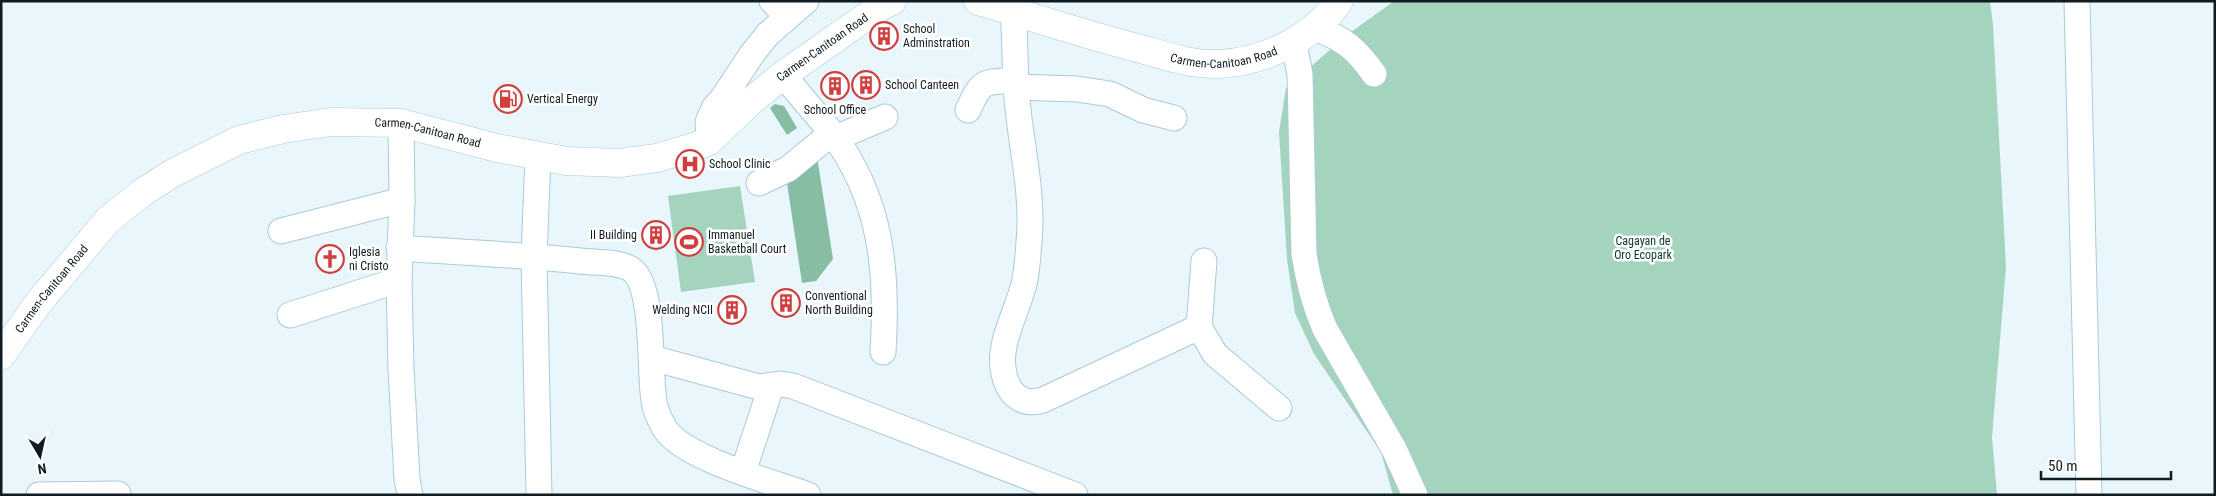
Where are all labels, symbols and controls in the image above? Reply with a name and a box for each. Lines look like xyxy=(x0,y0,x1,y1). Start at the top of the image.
street label: Carmen-Canitoan Road xyxy=(774,11,871,84)
building icon: School Adminstration xyxy=(869,21,899,51)
place label: School Adminstration xyxy=(903,22,970,50)
street label: Carmen-Canitoan Road xyxy=(1169,44,1279,71)
building icon: School Canteen xyxy=(851,70,881,100)
building icon: School Office xyxy=(820,71,850,101)
place label: School Canteen xyxy=(885,78,959,92)
fuel station icon: Vertical Energy xyxy=(493,84,523,114)
place label: Vertical Energy xyxy=(527,92,598,106)
place label: School Office xyxy=(804,103,867,117)
street label: Carmen-Canitoan Road xyxy=(374,116,482,150)
hospital icon: School Clinic xyxy=(675,149,705,179)
place label: School Clinic xyxy=(709,157,771,171)
building icon: II Building xyxy=(641,220,671,250)
sports icon: Immanuel Basketball Court xyxy=(674,227,704,257)
place label: II Building xyxy=(590,228,637,242)
place label: Immanuel Basketball Court xyxy=(708,228,787,256)
park label: Cagayan de Oro Ecopark xyxy=(1614,234,1672,262)
street label: Carmen-Canitoan Road xyxy=(12,242,91,336)
church icon: Iglesia ni Cristo xyxy=(315,244,345,274)
place label: Iglesia ni Cristo xyxy=(349,245,388,273)
building icon: Conventional North Building xyxy=(771,288,801,318)
place label: Conventional North Building xyxy=(805,289,873,317)
building icon: Welding NCII xyxy=(717,295,747,325)
place label: Welding NCII xyxy=(652,303,713,317)
north arrow xyxy=(15,431,65,481)
scale bar xyxy=(2041,448,2171,480)
text: 50 m xyxy=(2048,457,2078,475)
text: N xyxy=(37,460,48,477)

